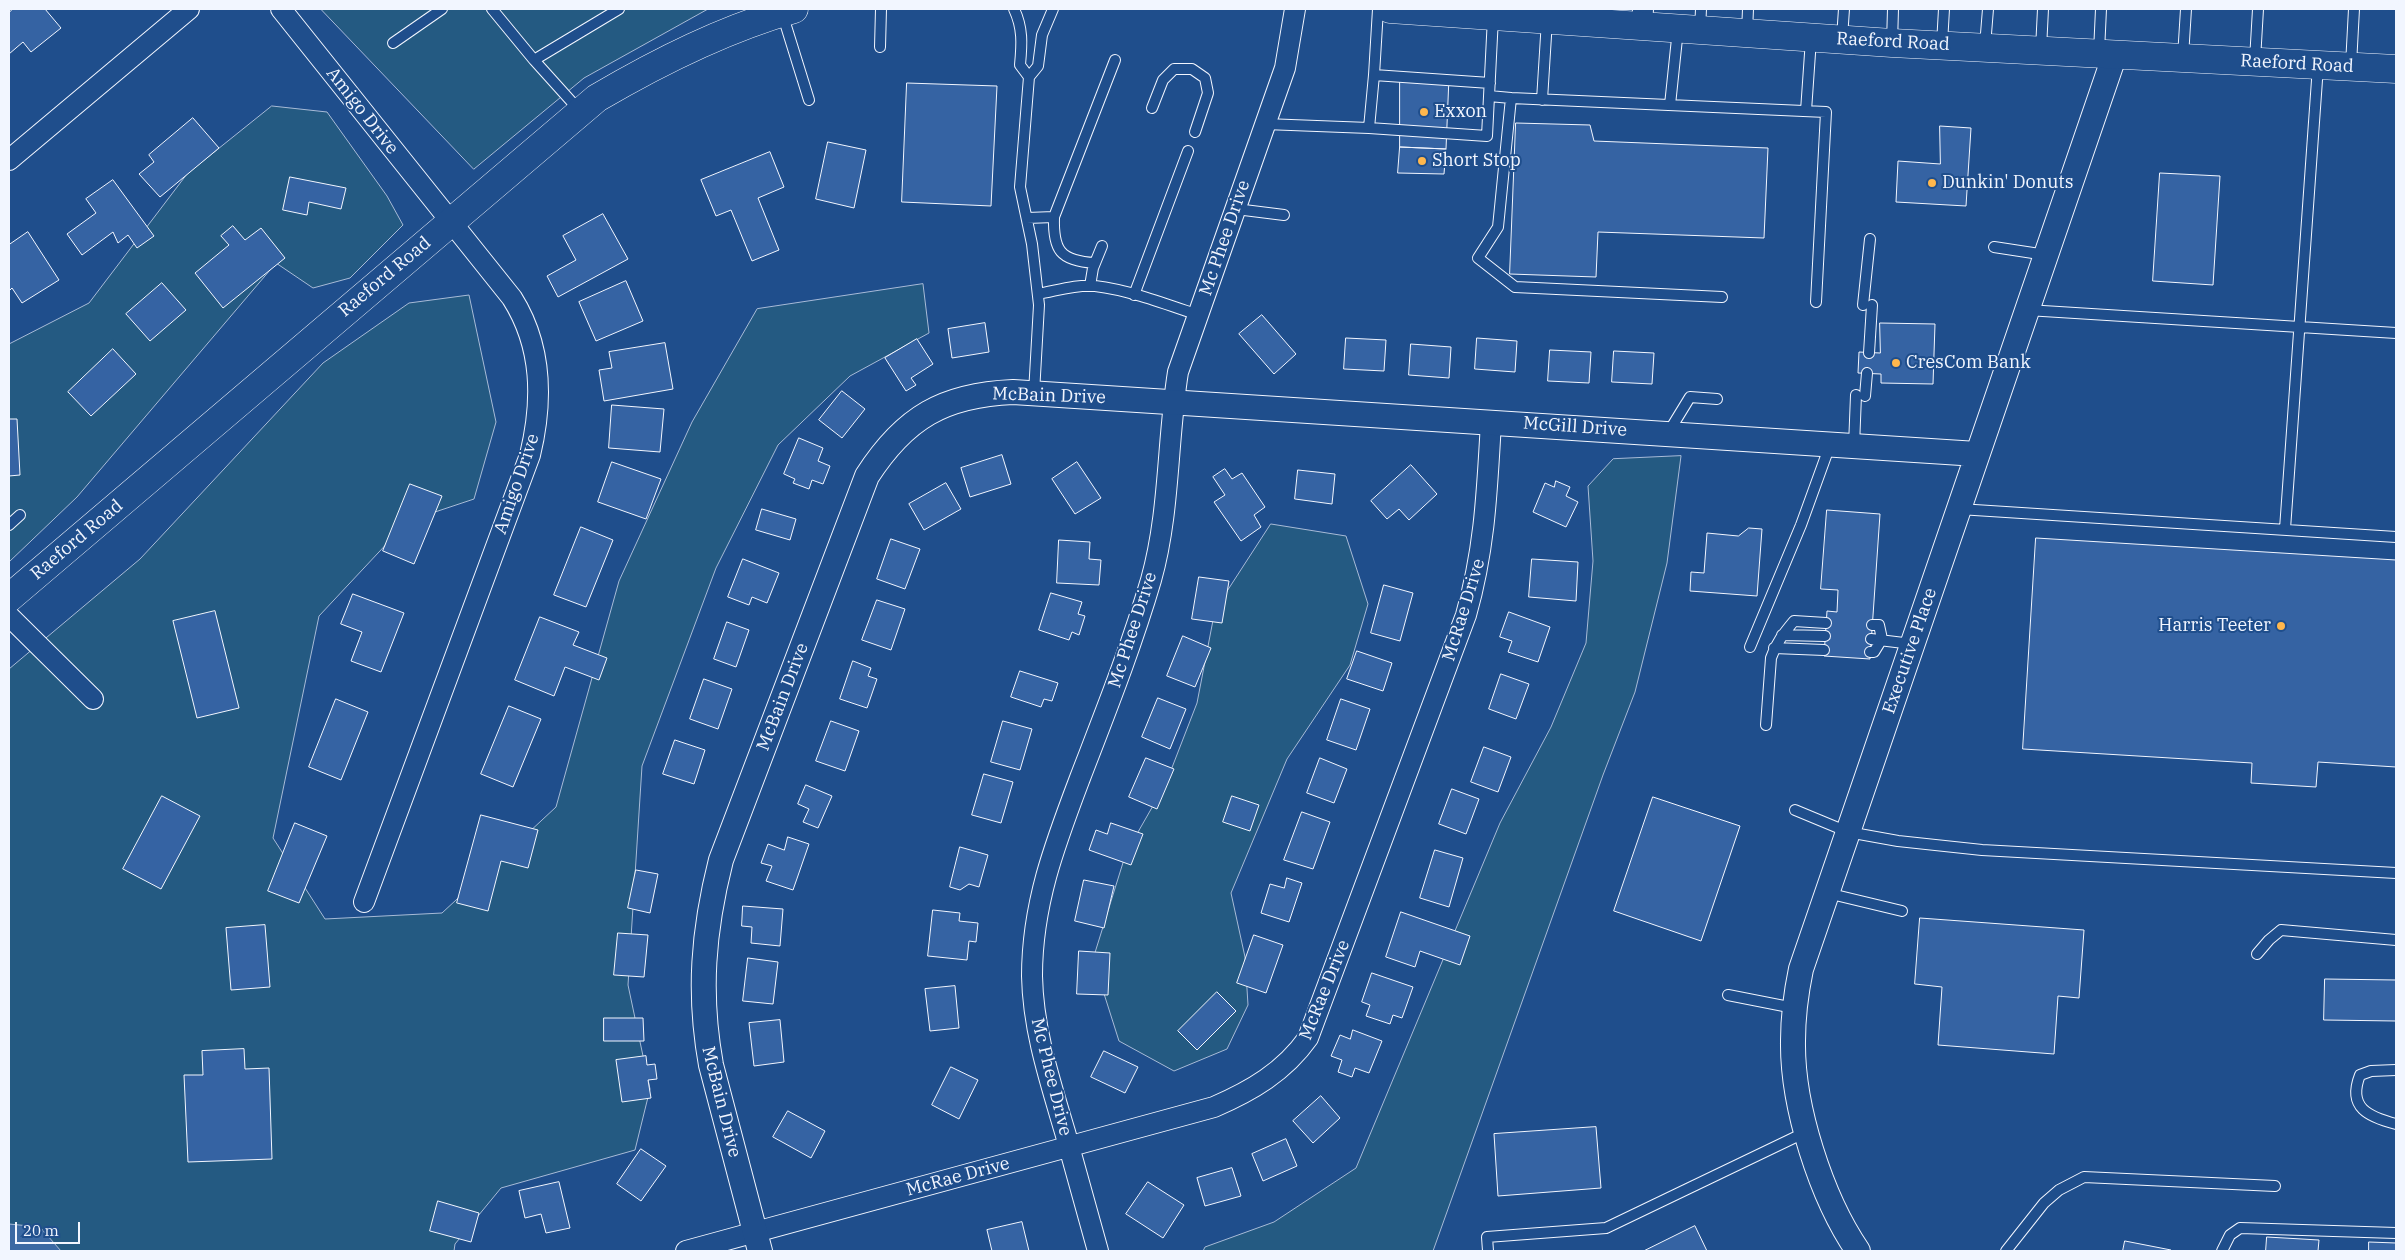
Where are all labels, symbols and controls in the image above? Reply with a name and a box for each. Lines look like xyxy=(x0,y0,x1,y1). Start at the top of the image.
street label: Raeford Road xyxy=(1836,28,1950,56)
street label: Raeford Road xyxy=(2240,50,2354,78)
street label: Amigo Drive xyxy=(321,63,403,159)
place label: Exxon xyxy=(1434,101,1487,123)
marker: Exxon xyxy=(1418,106,1430,118)
place label: Short Stop xyxy=(1432,150,1521,172)
marker: Short Stop xyxy=(1416,155,1428,167)
place label: Dunkin' Donuts xyxy=(1942,172,2073,194)
street label: Mc Phee Drive xyxy=(1195,177,1255,299)
marker: Dunkin' Donuts xyxy=(1926,177,1938,189)
street label: Raeford Road xyxy=(334,232,436,322)
place label: CresCom Bank xyxy=(1906,352,2031,374)
marker: CresCom Bank xyxy=(1890,357,1902,369)
street label: McBain Drive xyxy=(992,383,1106,409)
street label: McGill Drive xyxy=(1522,413,1628,441)
street label: Amigo Drive xyxy=(490,431,544,537)
street label: Raeford Road xyxy=(26,495,128,585)
street label: McRae Drive xyxy=(1438,556,1490,664)
street label: Mc Phee Drive xyxy=(1104,569,1162,691)
street label: Executive Place xyxy=(1878,585,1942,717)
place label: Harris Teeter xyxy=(2158,615,2271,637)
marker: Harris Teeter xyxy=(2275,620,2287,632)
street label: McBain Drive xyxy=(753,640,813,754)
street label: McRae Drive xyxy=(1295,937,1355,1043)
street label: Mc Phee Drive xyxy=(1026,1016,1076,1138)
street label: McBain Drive xyxy=(697,1044,745,1160)
street label: McRae Drive xyxy=(904,1153,1012,1201)
scale bar xyxy=(18,1212,82,1244)
text: 20 m xyxy=(23,1221,59,1240)

